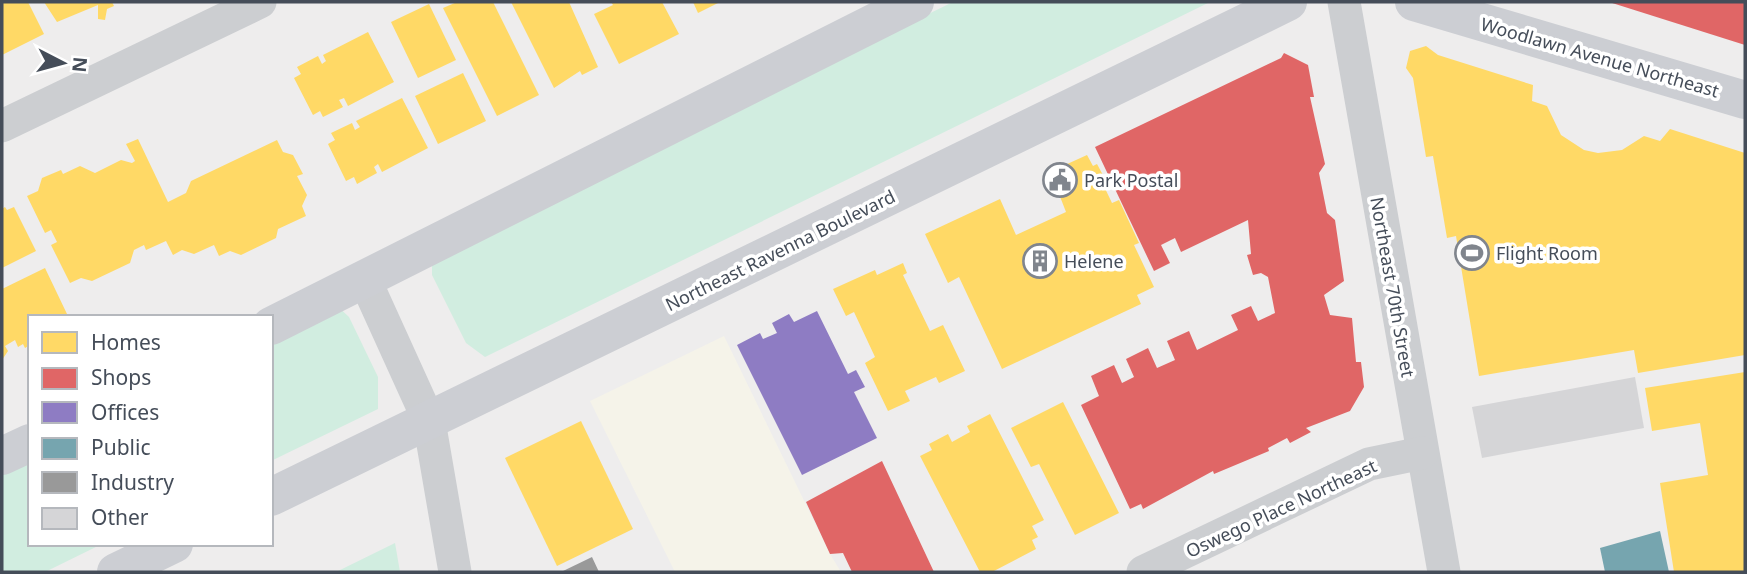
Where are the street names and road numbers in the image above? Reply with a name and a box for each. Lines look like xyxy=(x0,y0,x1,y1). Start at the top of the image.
street label: Woodlawn Avenue Northeast xyxy=(1478,11,1722,103)
street label: Northeast Ravenna Boulevard xyxy=(661,184,899,316)
street label: Northeast 70th Street xyxy=(1365,195,1421,380)
street label: Oswego Place Northeast xyxy=(1182,453,1381,563)

